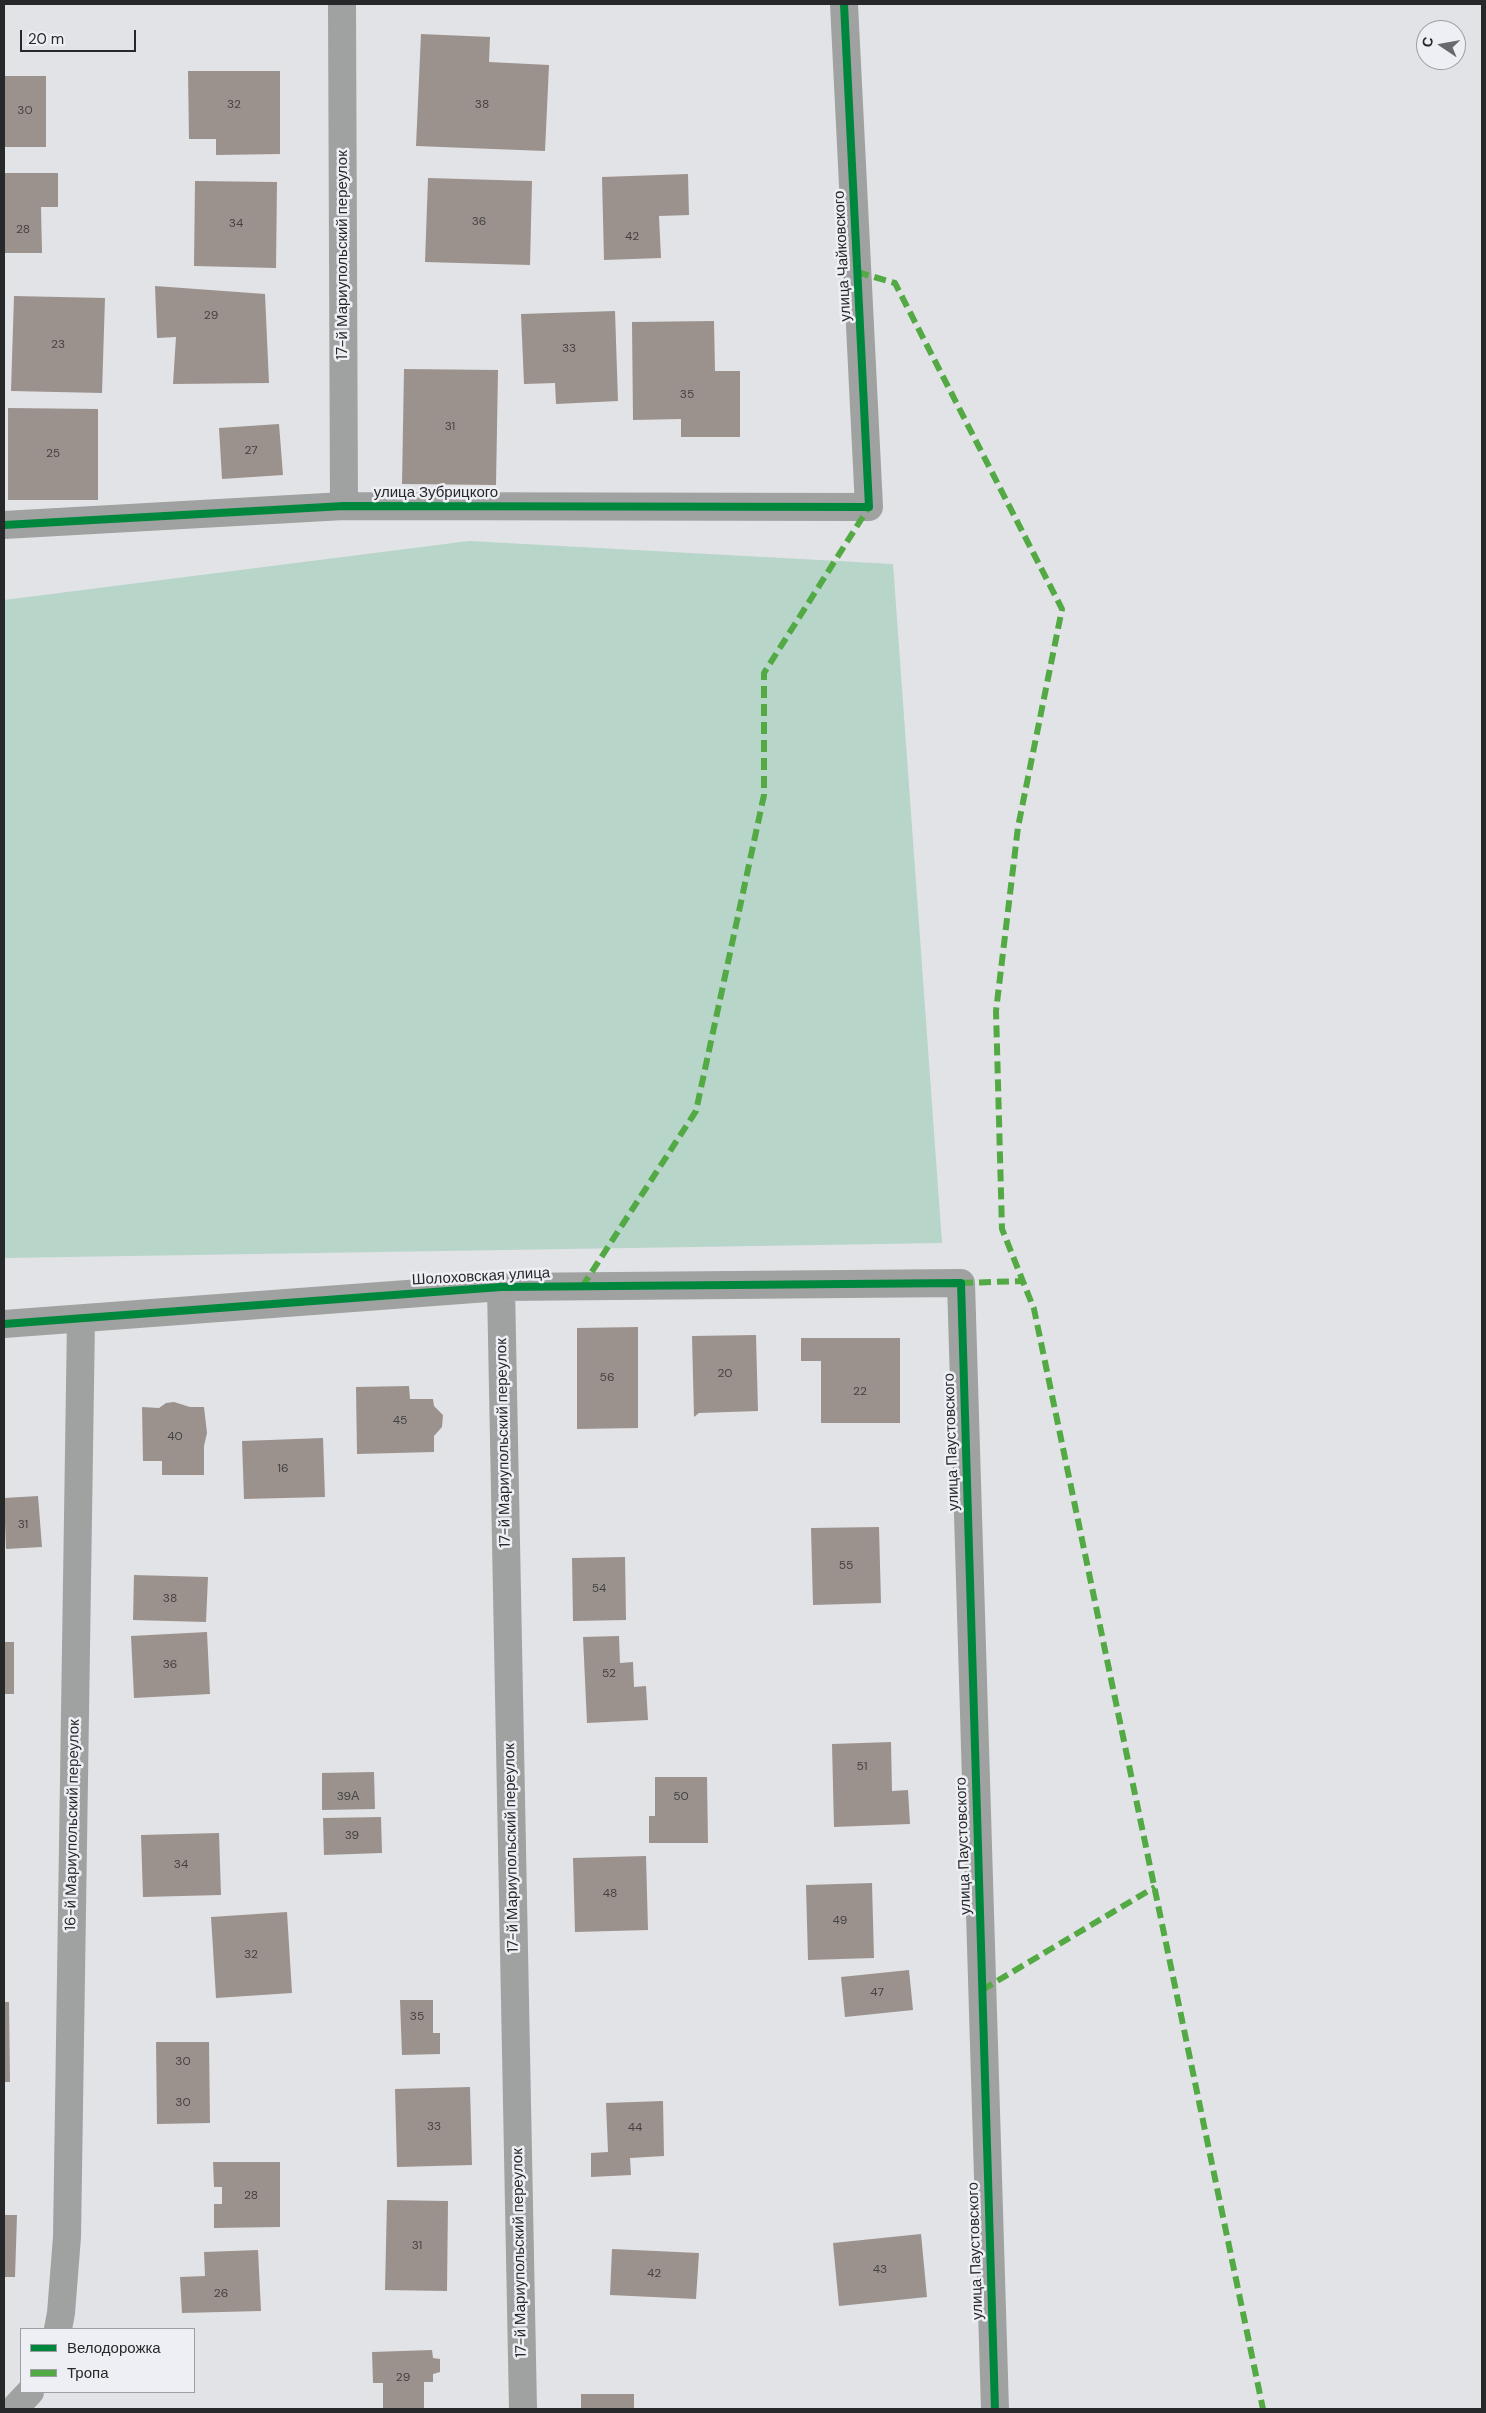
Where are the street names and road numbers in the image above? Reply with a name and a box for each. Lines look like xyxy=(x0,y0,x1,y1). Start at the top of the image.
street label: 17-й Мариупольский переулок xyxy=(334,150,352,360)
street label: улица Чайковского xyxy=(831,190,855,322)
street label: улица Зубрицкого xyxy=(374,484,498,502)
street label: Шолоховская улица xyxy=(411,1264,551,1290)
street label: 17-й Мариупольский переулок xyxy=(493,1338,515,1548)
street label: улица Паустовского xyxy=(941,1373,963,1511)
street label: 16-й Мариупольский переулок xyxy=(62,1719,84,1931)
street label: 17-й Мариупольский переулок xyxy=(501,1743,523,1953)
street label: улица Паустовского xyxy=(953,1777,975,1915)
street label: 17-й Мариупольский переулок xyxy=(509,2148,531,2358)
street label: улица Паустовского xyxy=(965,2182,987,2320)

